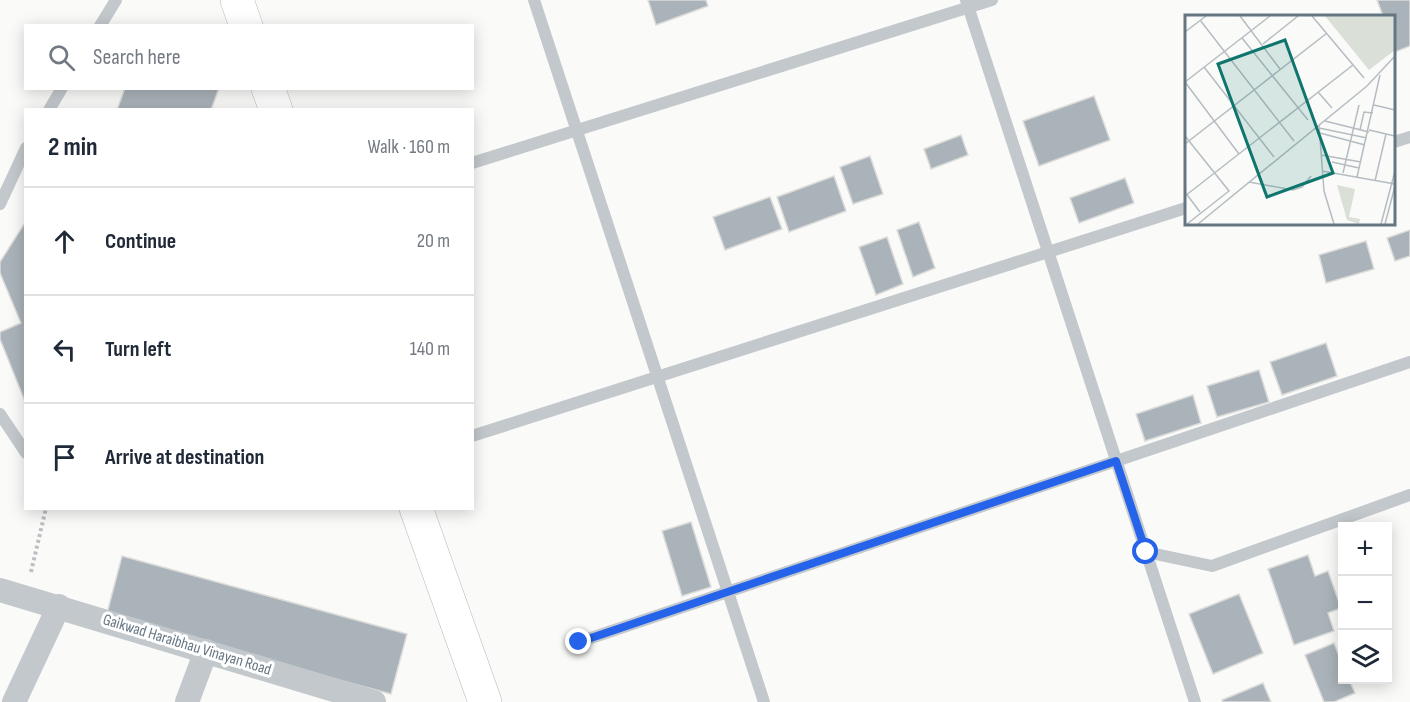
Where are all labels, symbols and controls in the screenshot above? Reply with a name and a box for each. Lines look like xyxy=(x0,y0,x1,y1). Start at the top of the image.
inset map xyxy=(1185,15,1395,225)
search box xyxy=(24,24,474,90)
icon: search xyxy=(45,41,78,74)
text: Search here xyxy=(93,44,180,71)
text: 2 min xyxy=(48,132,98,163)
text: Walk · 160 m xyxy=(367,135,450,159)
icon: ahead xyxy=(48,225,81,258)
text: Continue xyxy=(105,228,176,255)
text: 20 m xyxy=(417,229,450,253)
icon: left xyxy=(48,333,81,366)
text: Turn left xyxy=(105,336,171,363)
text: 140 m xyxy=(410,337,450,361)
icon: arrive xyxy=(48,441,81,474)
text: Arrive at destination xyxy=(105,444,264,471)
map controls xyxy=(1338,522,1392,684)
button: + xyxy=(1338,522,1392,576)
route start xyxy=(1132,538,1158,564)
button: − xyxy=(1338,576,1392,630)
street label: Gaikwad Haraibhau Vinayan Road xyxy=(100,610,274,680)
route end xyxy=(565,628,591,654)
button: layers xyxy=(1338,630,1392,684)

